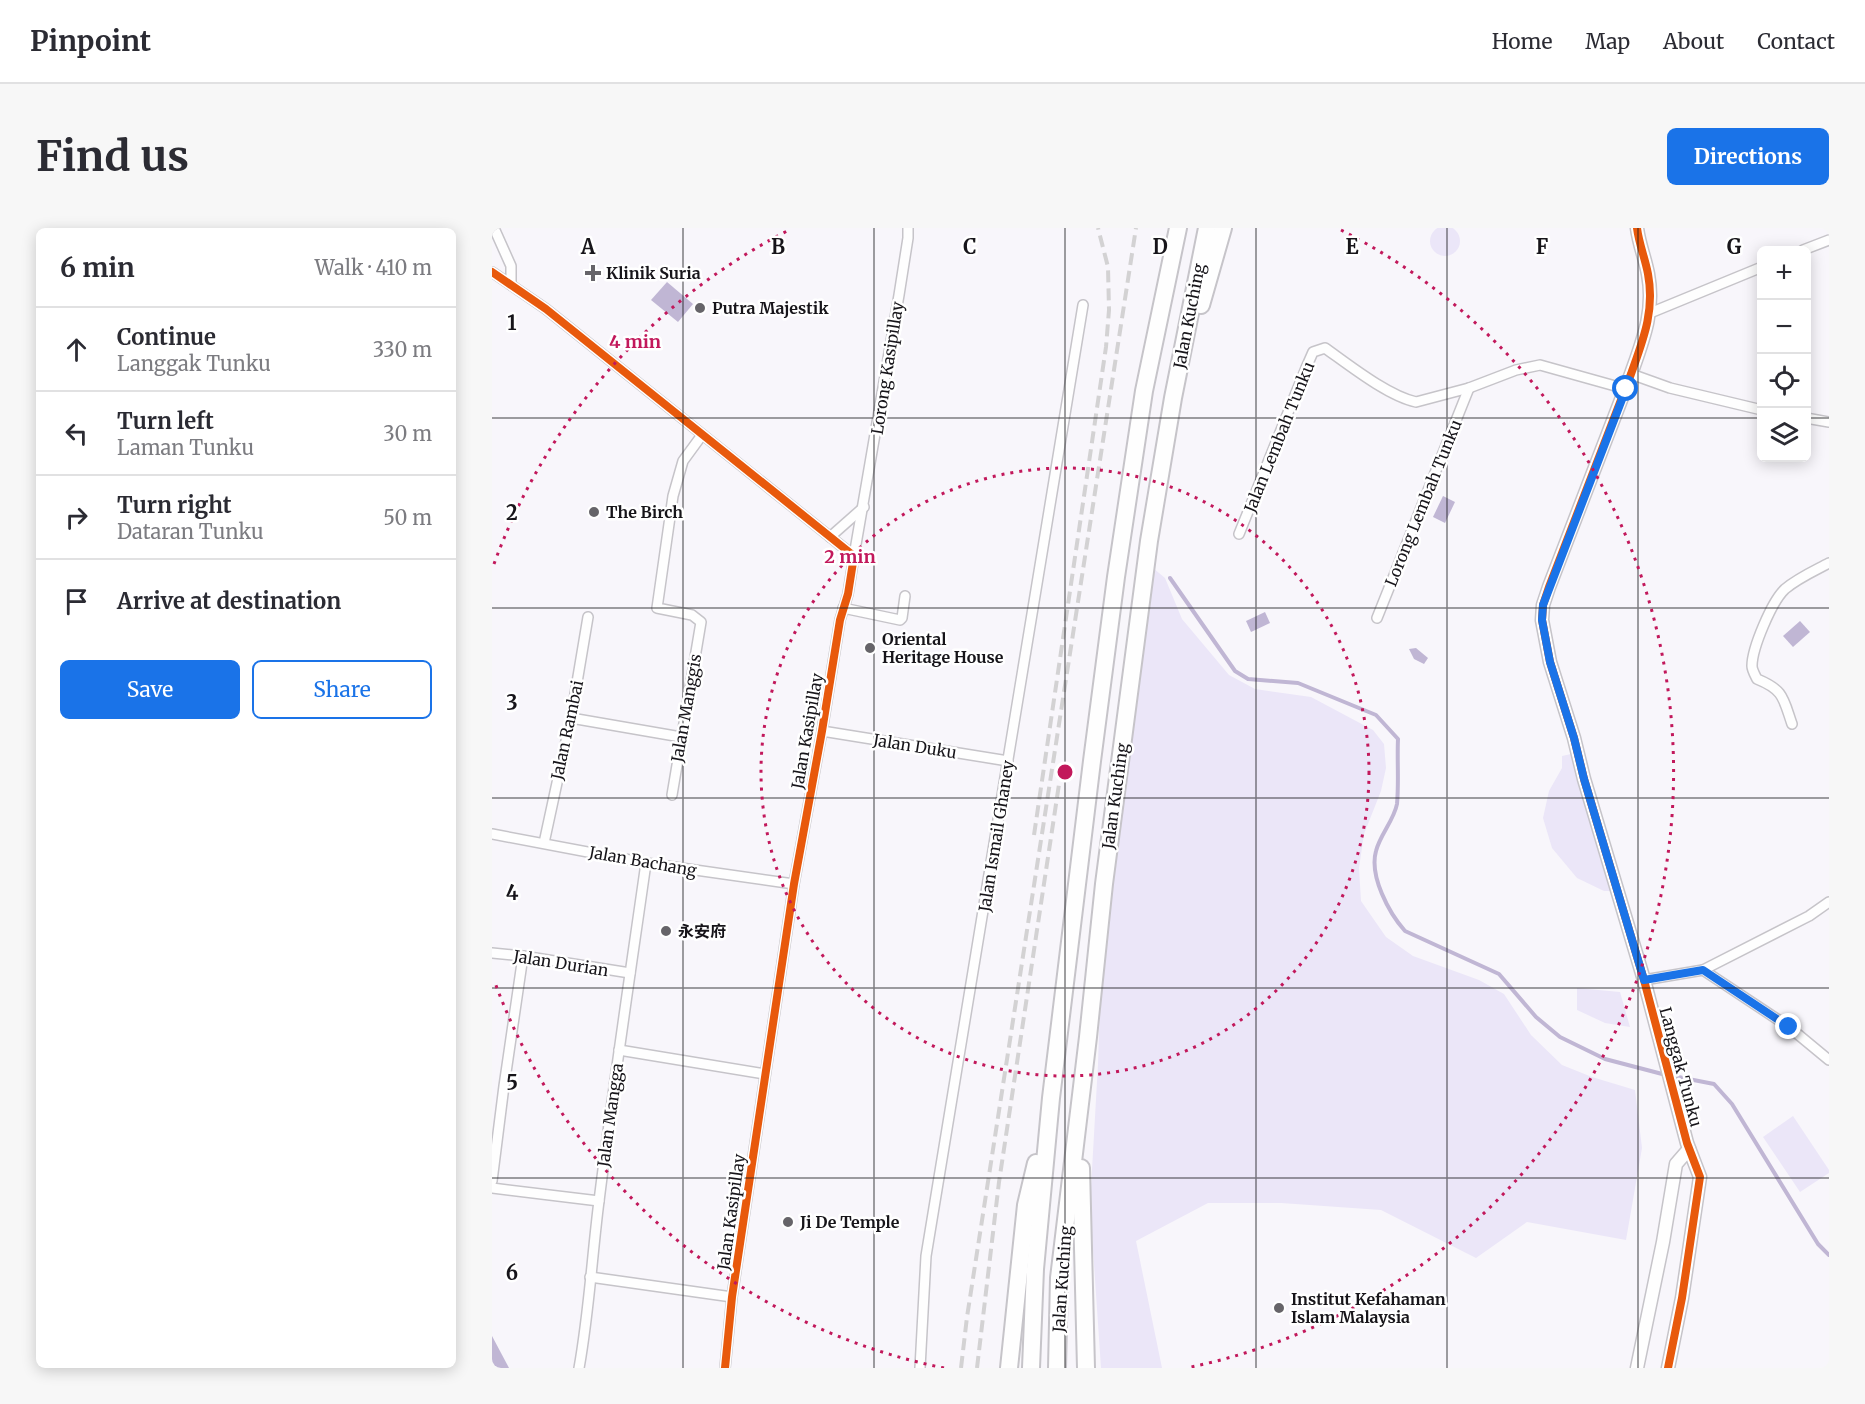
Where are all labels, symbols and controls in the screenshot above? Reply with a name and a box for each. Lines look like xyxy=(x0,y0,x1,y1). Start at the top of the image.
text: Pinpoint xyxy=(30,23,151,59)
text: Home xyxy=(1492,28,1552,55)
text: Map xyxy=(1585,28,1630,55)
text: About xyxy=(1663,28,1724,55)
text: Contact xyxy=(1757,28,1835,55)
button: Directions xyxy=(1667,128,1829,185)
text: Find us xyxy=(36,130,189,182)
text: A xyxy=(580,234,596,259)
text: B xyxy=(771,234,785,259)
text: C xyxy=(963,234,977,259)
text: D xyxy=(1152,234,1168,259)
text: E xyxy=(1345,234,1359,259)
text: F xyxy=(1536,234,1549,259)
text: G xyxy=(1727,234,1742,259)
map controls xyxy=(1757,246,1811,462)
button: + xyxy=(1757,246,1811,300)
text: 6 min xyxy=(60,251,135,284)
text: Walk · 410 m xyxy=(315,255,432,280)
street label: Jalan Kuching xyxy=(1169,261,1209,371)
place label: Klinik Suria xyxy=(606,263,701,283)
marker: Klinik Suria xyxy=(584,264,602,282)
place label: Putra Majestik xyxy=(712,298,829,318)
street label: Lorong Kasipillay xyxy=(867,299,908,436)
button: − xyxy=(1757,300,1811,354)
marker: Putra Majestik xyxy=(693,301,707,315)
text: 1 xyxy=(507,310,517,335)
text: Continue xyxy=(117,323,216,351)
text: 4 min xyxy=(609,330,661,353)
icon: ahead xyxy=(60,333,93,366)
text: 330 m xyxy=(373,337,432,362)
text: Langgak Tunku xyxy=(117,351,271,376)
button: locate xyxy=(1757,354,1811,408)
street label: Jalan Lembah Tunku xyxy=(1239,359,1318,516)
route start xyxy=(1612,375,1638,401)
text: Turn left xyxy=(117,407,214,435)
button: layers xyxy=(1757,408,1811,462)
icon: left xyxy=(60,417,93,450)
street label: Lorong Lembah Tunku xyxy=(1380,417,1466,589)
text: 30 m xyxy=(383,421,432,446)
text: Laman Tunku xyxy=(117,435,254,460)
text: Turn right xyxy=(117,491,231,519)
text: 2 xyxy=(506,500,518,525)
icon: right xyxy=(60,501,93,534)
place label: The Birch xyxy=(606,502,683,522)
text: 50 m xyxy=(383,505,432,530)
marker: The Birch xyxy=(587,505,601,519)
text: Dataran Tunku xyxy=(117,519,264,544)
text: 2 min xyxy=(824,545,876,568)
icon: arrive xyxy=(60,585,93,618)
text: Arrive at destination xyxy=(117,587,341,615)
place label: Oriental Heritage House xyxy=(882,629,1004,667)
marker: Oriental Heritage House xyxy=(863,641,877,655)
street label: Jalan Manggis xyxy=(666,652,705,765)
button: Save xyxy=(60,660,240,719)
button: Share xyxy=(252,660,432,719)
street label: Jalan Kasipillay xyxy=(787,671,827,791)
street label: Jalan Rambai xyxy=(546,678,587,783)
text: 3 xyxy=(506,690,518,715)
street label: Jalan Duku xyxy=(871,729,958,762)
street label: Jalan Kuching xyxy=(1098,741,1132,851)
street label: Jalan Ismail Ghaney xyxy=(974,758,1018,914)
centre of rings xyxy=(1055,762,1075,782)
street label: Jalan Bachang xyxy=(587,842,699,880)
text: 4 xyxy=(506,880,519,905)
place label: 永安府 xyxy=(678,921,726,941)
marker: 永安府 xyxy=(659,924,673,938)
street label: Jalan Durian xyxy=(511,945,610,980)
street label: Langgak Tunku xyxy=(1655,1005,1707,1129)
route end xyxy=(1775,1013,1801,1039)
street label: Jalan Mangga xyxy=(593,1061,627,1169)
text: 5 xyxy=(506,1070,518,1095)
street label: Jalan Kasipillay xyxy=(713,1152,749,1272)
place label: Ji De Temple xyxy=(799,1212,900,1232)
marker: Ji De Temple xyxy=(781,1215,795,1229)
street label: Jalan Kuching xyxy=(1048,1225,1076,1334)
text: 6 xyxy=(506,1260,518,1285)
place label: Institut Kefahaman Islam Malaysia xyxy=(1291,1289,1446,1327)
marker: Institut Kefahaman Islam Malaysia xyxy=(1272,1301,1286,1315)

